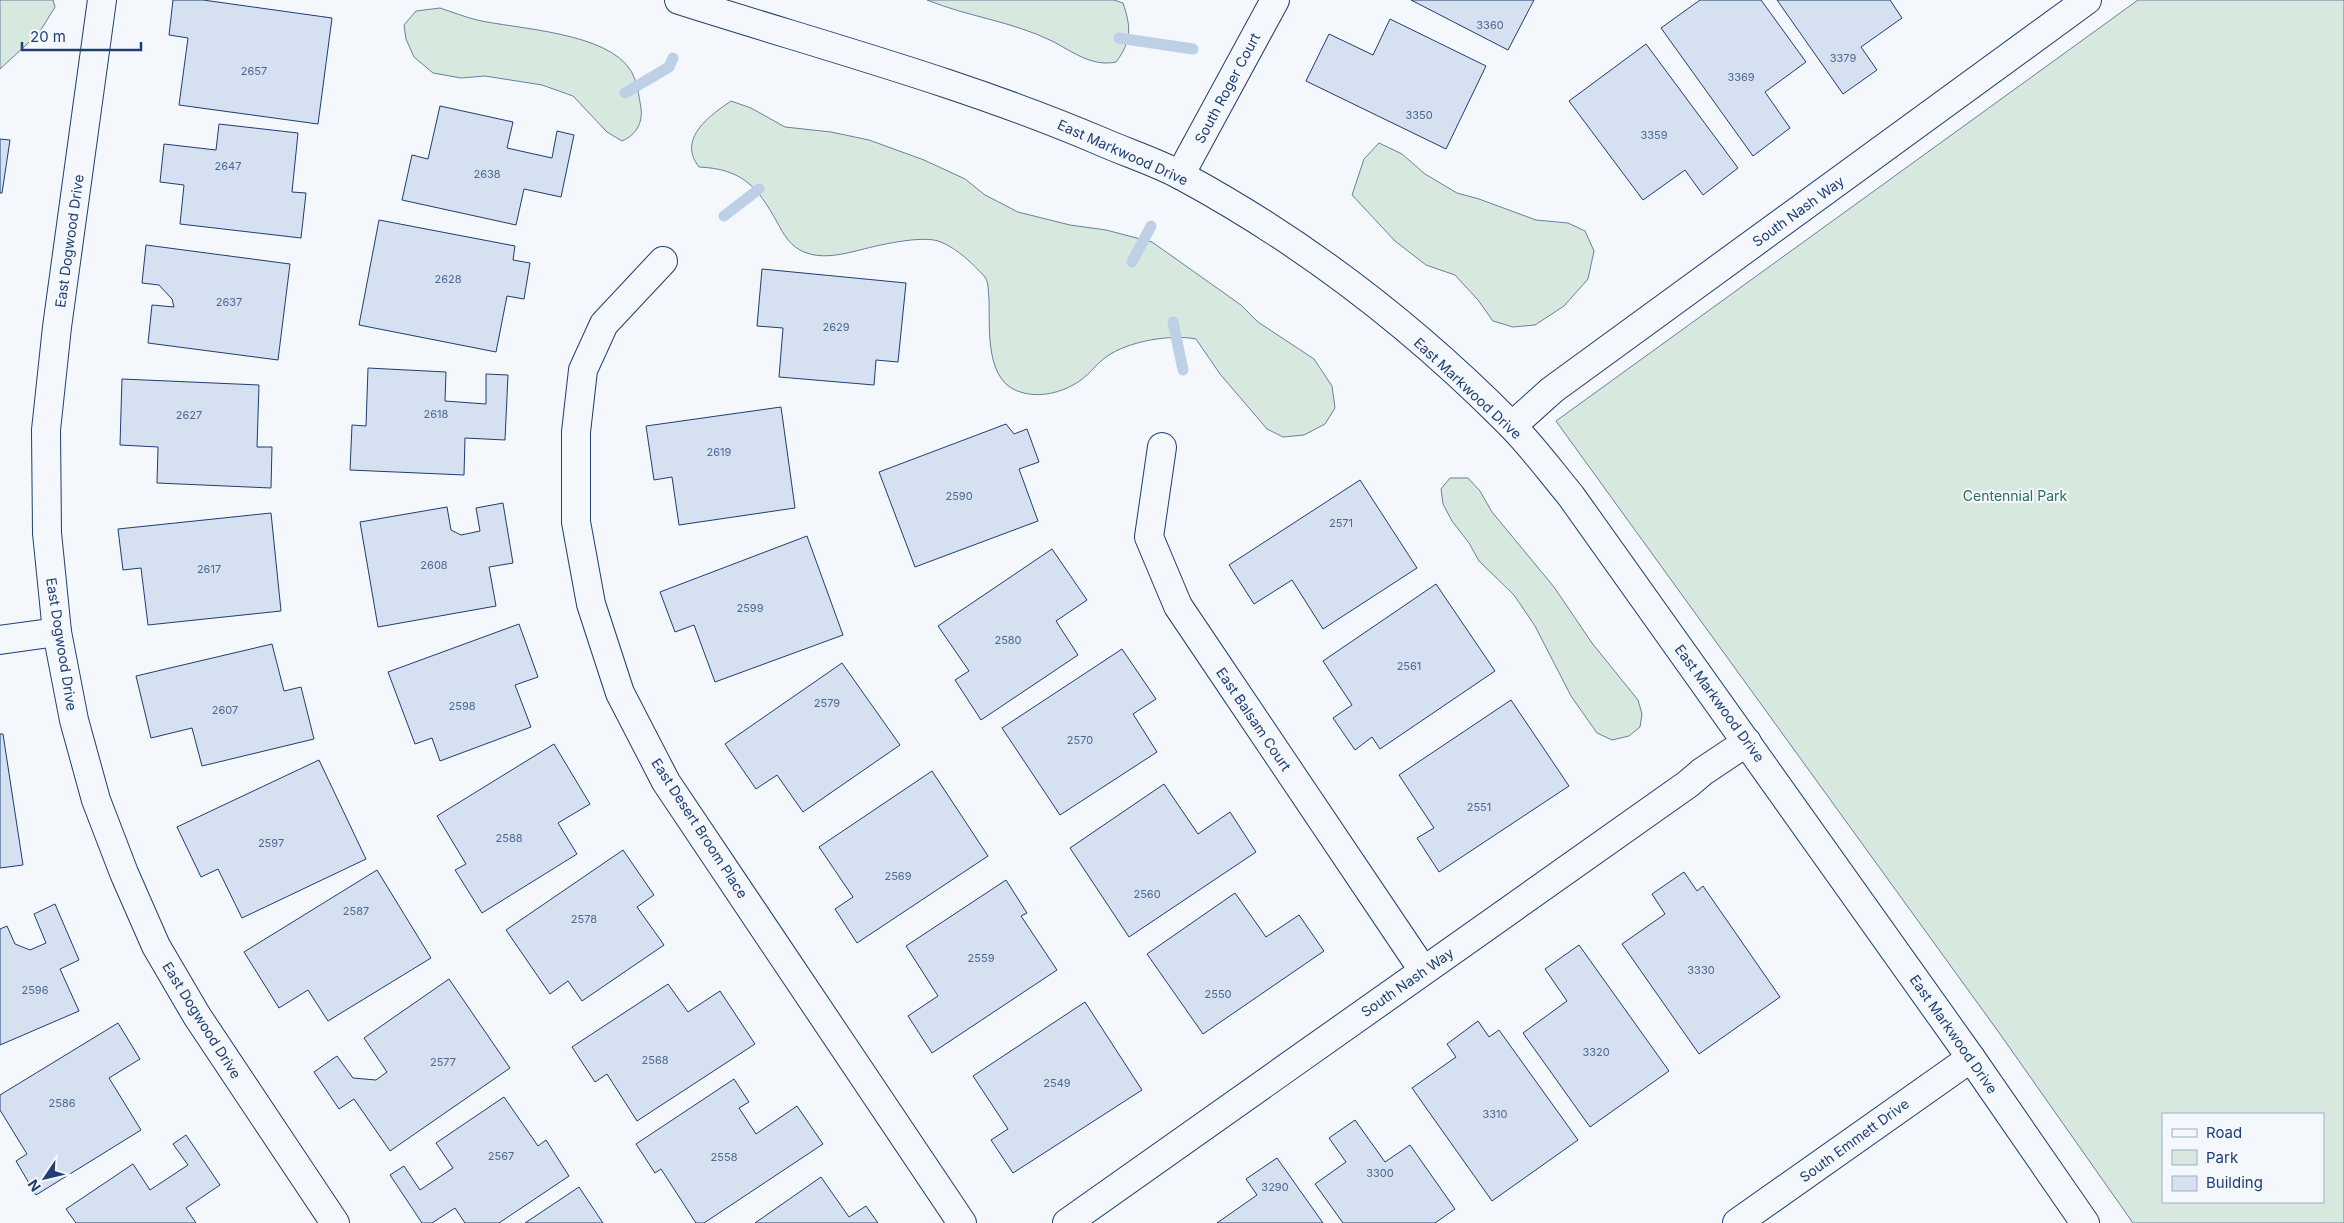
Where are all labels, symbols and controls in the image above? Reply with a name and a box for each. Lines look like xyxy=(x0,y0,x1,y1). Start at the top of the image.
house number: 3360 xyxy=(1476,18,1504,32)
scale bar xyxy=(22,20,141,52)
text: 20 m xyxy=(30,27,66,46)
street label: South Roger Court xyxy=(1191,30,1263,146)
house number: 3379 xyxy=(1830,51,1856,65)
house number: 2657 xyxy=(241,64,267,78)
house number: 3369 xyxy=(1727,70,1755,84)
house number: 3350 xyxy=(1405,108,1433,122)
street label: East Markwood Drive xyxy=(1055,116,1191,188)
house number: 3359 xyxy=(1640,128,1668,142)
house number: 2647 xyxy=(215,159,241,173)
house number: 2638 xyxy=(473,167,501,181)
street label: South Nash Way xyxy=(1749,172,1847,250)
street label: East Dogwood Drive xyxy=(51,173,87,309)
house number: 2628 xyxy=(434,272,462,286)
house number: 2637 xyxy=(216,295,242,309)
house number: 2629 xyxy=(822,320,850,334)
street label: East Markwood Drive xyxy=(1411,334,1525,442)
house number: 2618 xyxy=(424,407,449,421)
house number: 2627 xyxy=(176,408,202,422)
house number: 2619 xyxy=(707,445,732,459)
park label: Centennial Park xyxy=(1963,487,2067,504)
house number: 2590 xyxy=(945,489,973,503)
house number: 2571 xyxy=(1329,516,1353,530)
house number: 2608 xyxy=(420,558,448,572)
house number: 2617 xyxy=(197,562,221,576)
street label: East Dogwood Drive xyxy=(43,576,81,712)
house number: 2599 xyxy=(736,601,764,615)
house number: 2580 xyxy=(994,633,1022,647)
street label: East Markwood Drive xyxy=(1672,641,1768,765)
house number: 2561 xyxy=(1397,659,1421,673)
street label: East Balsam Court xyxy=(1213,664,1295,774)
house number: 2579 xyxy=(814,696,840,710)
house number: 2598 xyxy=(448,699,476,713)
house number: 2607 xyxy=(212,703,238,717)
house number: 2570 xyxy=(1067,733,1093,747)
street label: East Desert Broom Place xyxy=(648,755,752,901)
house number: 2551 xyxy=(1467,800,1491,814)
house number: 2588 xyxy=(495,831,523,845)
house number: 2597 xyxy=(258,836,284,850)
house number: 2569 xyxy=(884,869,912,883)
house number: 2560 xyxy=(1133,887,1161,901)
house number: 2587 xyxy=(343,904,369,918)
house number: 2578 xyxy=(571,912,597,926)
street label: South Nash Way xyxy=(1357,944,1457,1020)
house number: 2559 xyxy=(968,951,995,965)
street label: East Dogwood Drive xyxy=(159,958,245,1082)
house number: 3330 xyxy=(1687,963,1715,977)
street label: East Markwood Drive xyxy=(1907,971,2001,1097)
house number: 2596 xyxy=(21,983,49,997)
house number: 2550 xyxy=(1204,987,1232,1001)
house number: 3320 xyxy=(1582,1045,1610,1059)
house number: 2568 xyxy=(641,1053,669,1067)
house number: 2577 xyxy=(430,1055,456,1069)
house number: 2549 xyxy=(1043,1076,1071,1090)
street label: South Emmett Drive xyxy=(1796,1095,1912,1185)
house number: 2586 xyxy=(48,1096,76,1110)
house number: 3310 xyxy=(1482,1107,1508,1121)
legend xyxy=(2162,1113,2324,1203)
text: Road xyxy=(2206,1123,2242,1142)
text: Park xyxy=(2206,1148,2239,1167)
house number: 2567 xyxy=(488,1149,514,1163)
house number: 2558 xyxy=(711,1150,738,1164)
north arrow xyxy=(20,1153,70,1203)
house number: 3300 xyxy=(1366,1166,1394,1180)
text: Building xyxy=(2206,1173,2263,1192)
text: N xyxy=(24,1176,44,1195)
house number: 3290 xyxy=(1261,1180,1289,1194)

